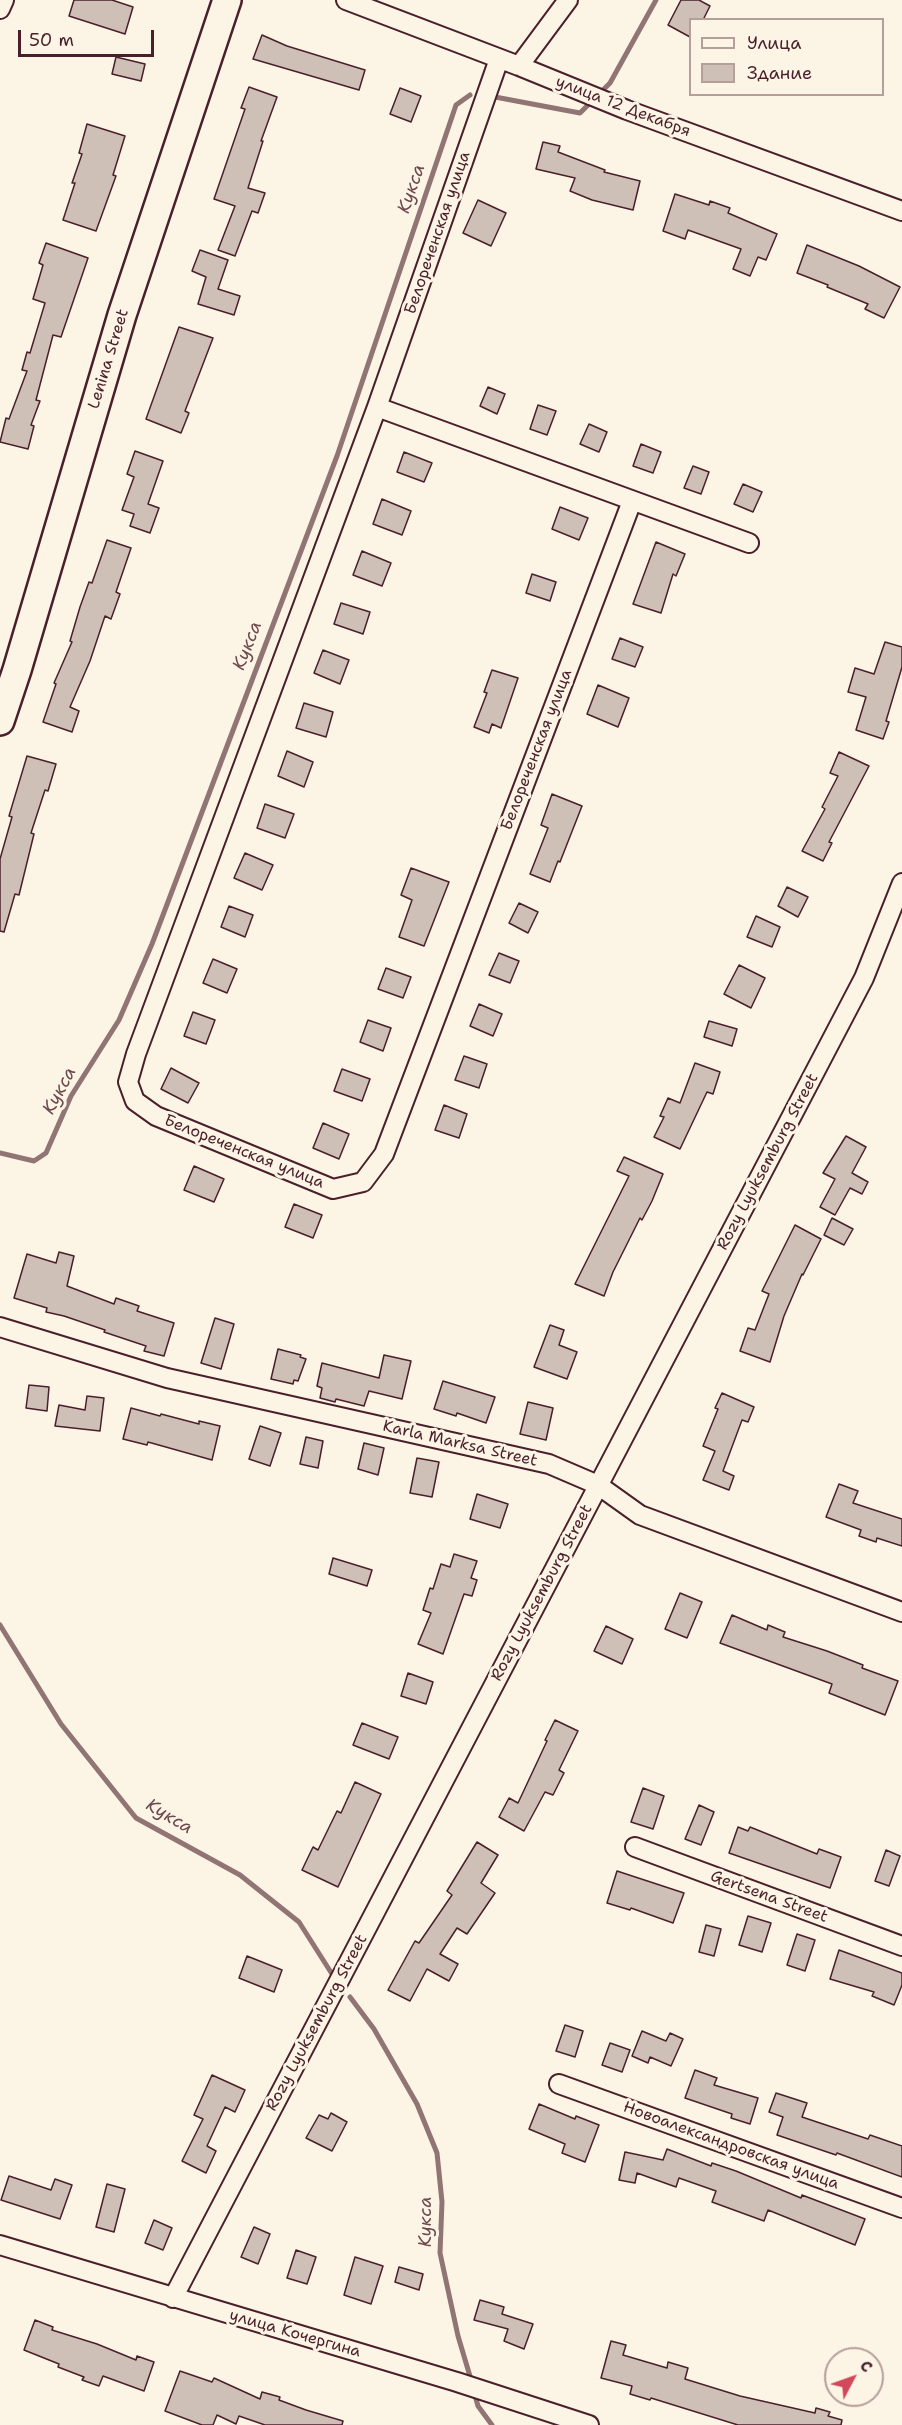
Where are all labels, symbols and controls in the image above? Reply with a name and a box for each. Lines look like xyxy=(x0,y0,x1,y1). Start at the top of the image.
scale bar xyxy=(21,18,158,56)
legend xyxy=(689,18,884,96)
text: 50 m xyxy=(29,28,74,52)
text: Улица xyxy=(747,31,801,55)
text: Здание xyxy=(747,61,812,85)
street label: улица 12 Декабря xyxy=(553,72,693,142)
street label: Белореченская улица xyxy=(401,149,475,317)
water label: Кукса xyxy=(394,162,430,216)
street label: Lenina Street xyxy=(85,307,133,411)
water label: Кукса xyxy=(229,618,267,674)
street label: Белореченская улица xyxy=(497,667,577,833)
water label: Кукса xyxy=(39,1064,81,1118)
street label: Rozy Lyuksemburg Street xyxy=(713,1070,823,1254)
street label: Белореченская улица xyxy=(161,1111,327,1193)
street label: Karla Marksa Street xyxy=(381,1417,539,1471)
street label: Rozy Lyuksemburg Street xyxy=(487,1501,597,1685)
water label: Кукса xyxy=(142,1795,196,1839)
street label: Gertsena Street xyxy=(708,1867,830,1927)
street label: Rozy Lyuksemburg Street xyxy=(262,1931,372,2115)
street label: Новоалександровская улица xyxy=(620,2098,842,2194)
water label: Кукса xyxy=(415,2197,437,2247)
street label: улица Кочергина xyxy=(227,2306,363,2362)
north arrow xyxy=(824,2347,884,2407)
text: С xyxy=(855,2356,878,2377)

